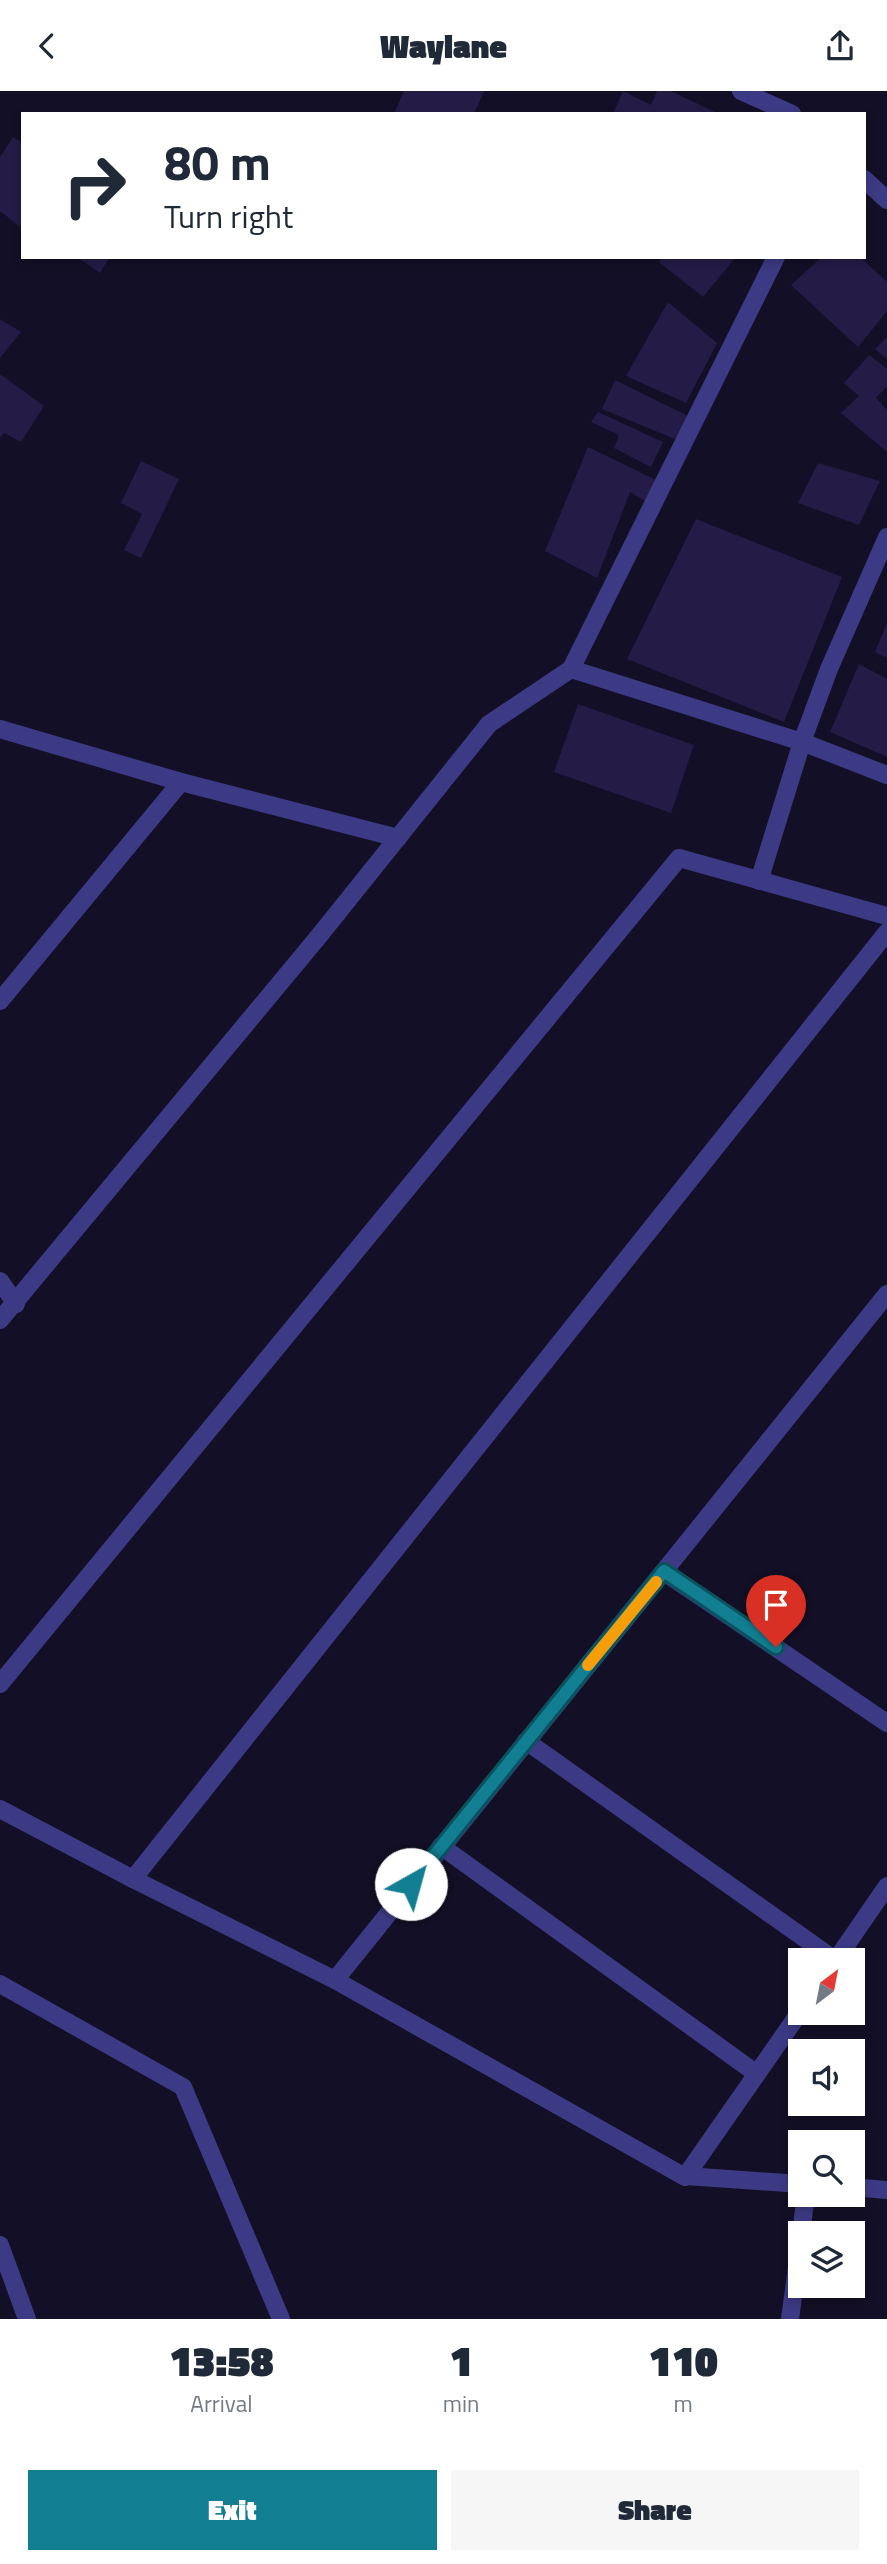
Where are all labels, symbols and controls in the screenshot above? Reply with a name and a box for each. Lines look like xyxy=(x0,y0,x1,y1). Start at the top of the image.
text: Waylane xyxy=(380,22,507,70)
icon: back xyxy=(28,27,66,65)
icon: share xyxy=(821,27,859,65)
text: 80 m xyxy=(164,124,271,199)
icon: right xyxy=(49,140,140,231)
text: Turn right xyxy=(164,192,293,240)
pin xyxy=(746,1575,806,1647)
icon: arrive xyxy=(757,1586,795,1624)
position arrow xyxy=(374,1847,448,1921)
north arrow xyxy=(788,1948,864,2025)
map controls xyxy=(788,1948,865,2298)
button: sound xyxy=(788,2039,865,2116)
button: search xyxy=(788,2130,865,2207)
button: layers xyxy=(788,2221,865,2298)
text: 13:58 xyxy=(169,2328,274,2392)
text: 1 xyxy=(450,2328,473,2392)
text: 110 xyxy=(649,2328,718,2392)
text: Arrival xyxy=(190,2386,253,2421)
text: min xyxy=(443,2386,479,2421)
text: m xyxy=(674,2386,693,2421)
button: Exit xyxy=(28,2470,437,2550)
button: Share xyxy=(451,2470,859,2550)

